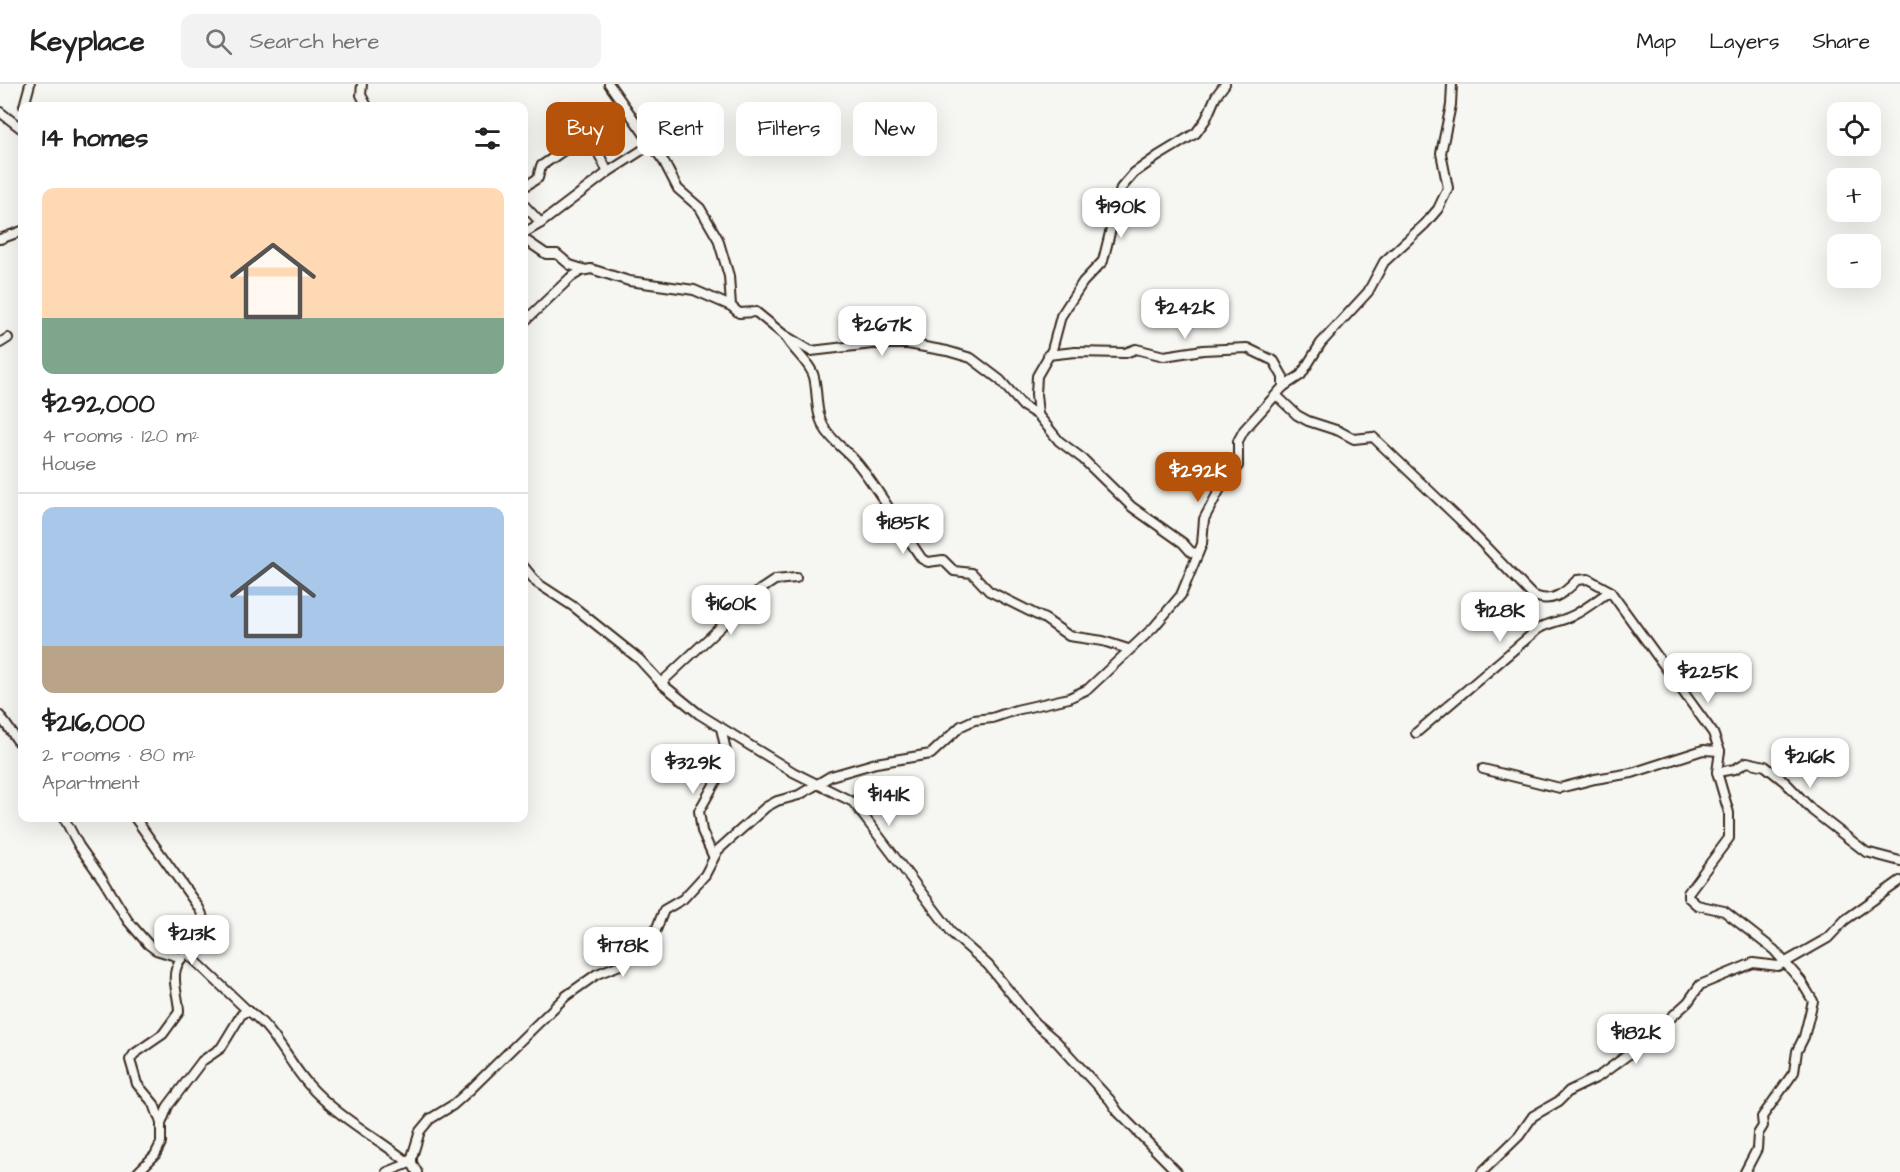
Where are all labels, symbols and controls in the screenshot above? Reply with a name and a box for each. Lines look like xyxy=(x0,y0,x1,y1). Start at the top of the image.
search box xyxy=(181,14,601,68)
text: Keyplace xyxy=(30,22,145,61)
icon: search xyxy=(202,25,235,58)
text: Search here xyxy=(250,26,379,57)
text: Map xyxy=(1636,27,1676,56)
text: Layers xyxy=(1709,27,1779,56)
text: Share xyxy=(1812,27,1870,56)
chip: Buy xyxy=(546,102,625,156)
chip: Rent xyxy=(637,102,724,156)
chip: Filters xyxy=(736,102,841,156)
chip: New xyxy=(853,102,937,156)
map controls xyxy=(1827,102,1881,288)
button: locate xyxy=(1827,102,1881,156)
text: 14 homes xyxy=(42,120,148,156)
icon: filters xyxy=(471,122,504,155)
button: + xyxy=(1827,168,1881,222)
pin: $190K xyxy=(1079,188,1163,239)
text: $190K xyxy=(1096,193,1146,221)
icon: home xyxy=(219,227,327,335)
button: − xyxy=(1827,234,1881,288)
pin: $242K xyxy=(1143,289,1227,340)
text: $242K xyxy=(1155,294,1215,322)
pin: $267K xyxy=(840,306,924,357)
text: $267K xyxy=(852,311,912,339)
text: $292,000 xyxy=(42,386,155,422)
text: 4 rooms · 120 m² xyxy=(42,422,199,450)
text: House xyxy=(42,450,96,478)
pin: $292K xyxy=(1156,452,1240,503)
text: $292K xyxy=(1169,457,1227,485)
pin: $185K xyxy=(861,504,945,555)
text: $185K xyxy=(877,509,929,537)
icon: home xyxy=(219,546,327,654)
pin: $160K xyxy=(689,585,773,636)
text: $160K xyxy=(706,590,756,618)
pin: $128K xyxy=(1458,592,1542,643)
text: $128K xyxy=(1475,597,1525,625)
pin: $225K xyxy=(1666,653,1750,704)
text: $225K xyxy=(1678,658,1738,686)
text: $216,000 xyxy=(42,705,145,741)
pin: $216K xyxy=(1768,738,1852,789)
text: 2 rooms · 80 m² xyxy=(42,741,196,769)
text: $216K xyxy=(1785,743,1835,771)
pin: $329K xyxy=(651,744,735,795)
text: $329K xyxy=(665,749,721,777)
text: Apartment xyxy=(42,769,140,797)
pin: $141K xyxy=(847,776,931,827)
text: $141K xyxy=(868,781,910,809)
pin: $213K xyxy=(150,915,234,966)
text: $213K xyxy=(168,920,216,948)
pin: $178K xyxy=(581,927,665,978)
text: $178K xyxy=(597,932,649,960)
pin: $182K xyxy=(1594,1014,1678,1065)
text: $182K xyxy=(1611,1019,1661,1047)

